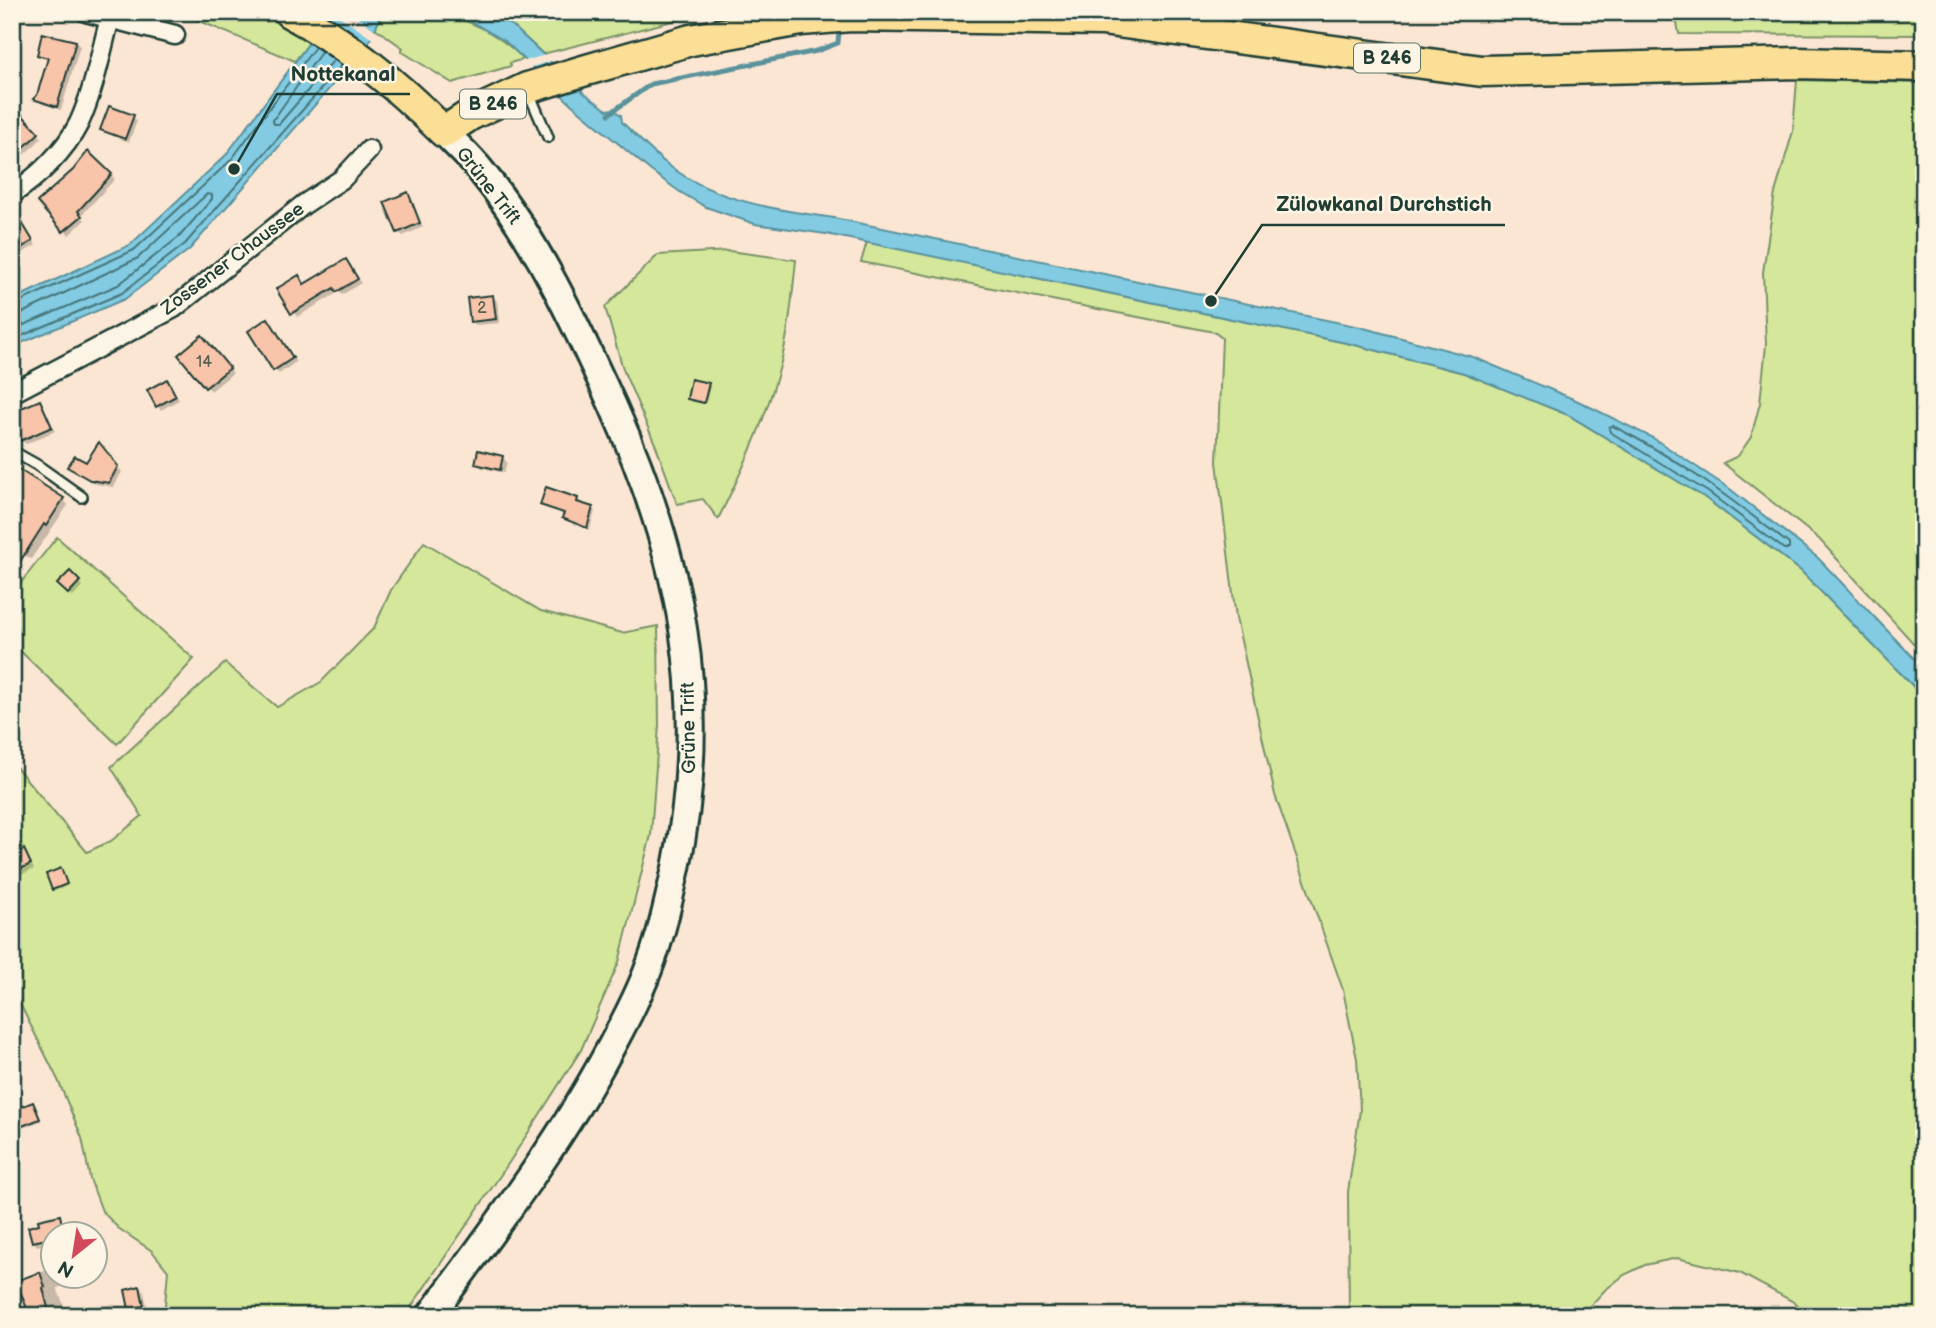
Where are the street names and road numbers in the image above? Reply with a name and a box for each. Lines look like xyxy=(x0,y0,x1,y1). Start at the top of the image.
road number: B 246 xyxy=(1354,44,1420,72)
road number: B 246 xyxy=(460,90,526,119)
street label: Grüne Trift xyxy=(451,143,525,229)
street label: Zossener Chaussee xyxy=(156,198,309,321)
street label: Grüne Trift xyxy=(677,682,701,774)

